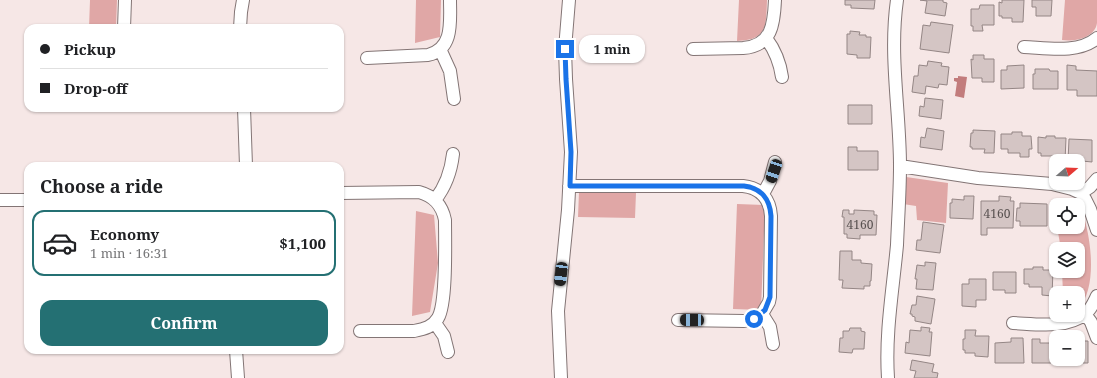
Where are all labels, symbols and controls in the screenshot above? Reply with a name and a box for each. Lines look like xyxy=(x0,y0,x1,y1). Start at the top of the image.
callout: 1 min xyxy=(579,35,645,63)
text: Pickup xyxy=(64,39,116,59)
route end xyxy=(556,40,574,58)
text: 1 min xyxy=(594,40,630,58)
text: Drop-off xyxy=(64,78,128,98)
north arrow xyxy=(1049,154,1085,190)
map controls xyxy=(1049,154,1085,366)
car xyxy=(764,158,784,184)
text: Choose a ride xyxy=(40,174,163,198)
button: locate xyxy=(1049,198,1085,234)
house number: 4160 xyxy=(984,205,1011,222)
house number: 4160 xyxy=(847,216,874,233)
text: Economy xyxy=(90,224,159,244)
icon: car xyxy=(42,225,78,261)
text: $1,100 xyxy=(279,233,326,253)
button: layers xyxy=(1049,242,1085,278)
text: 1 min · 16:31 xyxy=(90,244,168,262)
car xyxy=(554,261,568,287)
button: + xyxy=(1049,286,1085,322)
button: Confirm xyxy=(40,300,328,346)
route start xyxy=(745,310,763,328)
car xyxy=(680,314,704,326)
button: − xyxy=(1049,330,1085,366)

